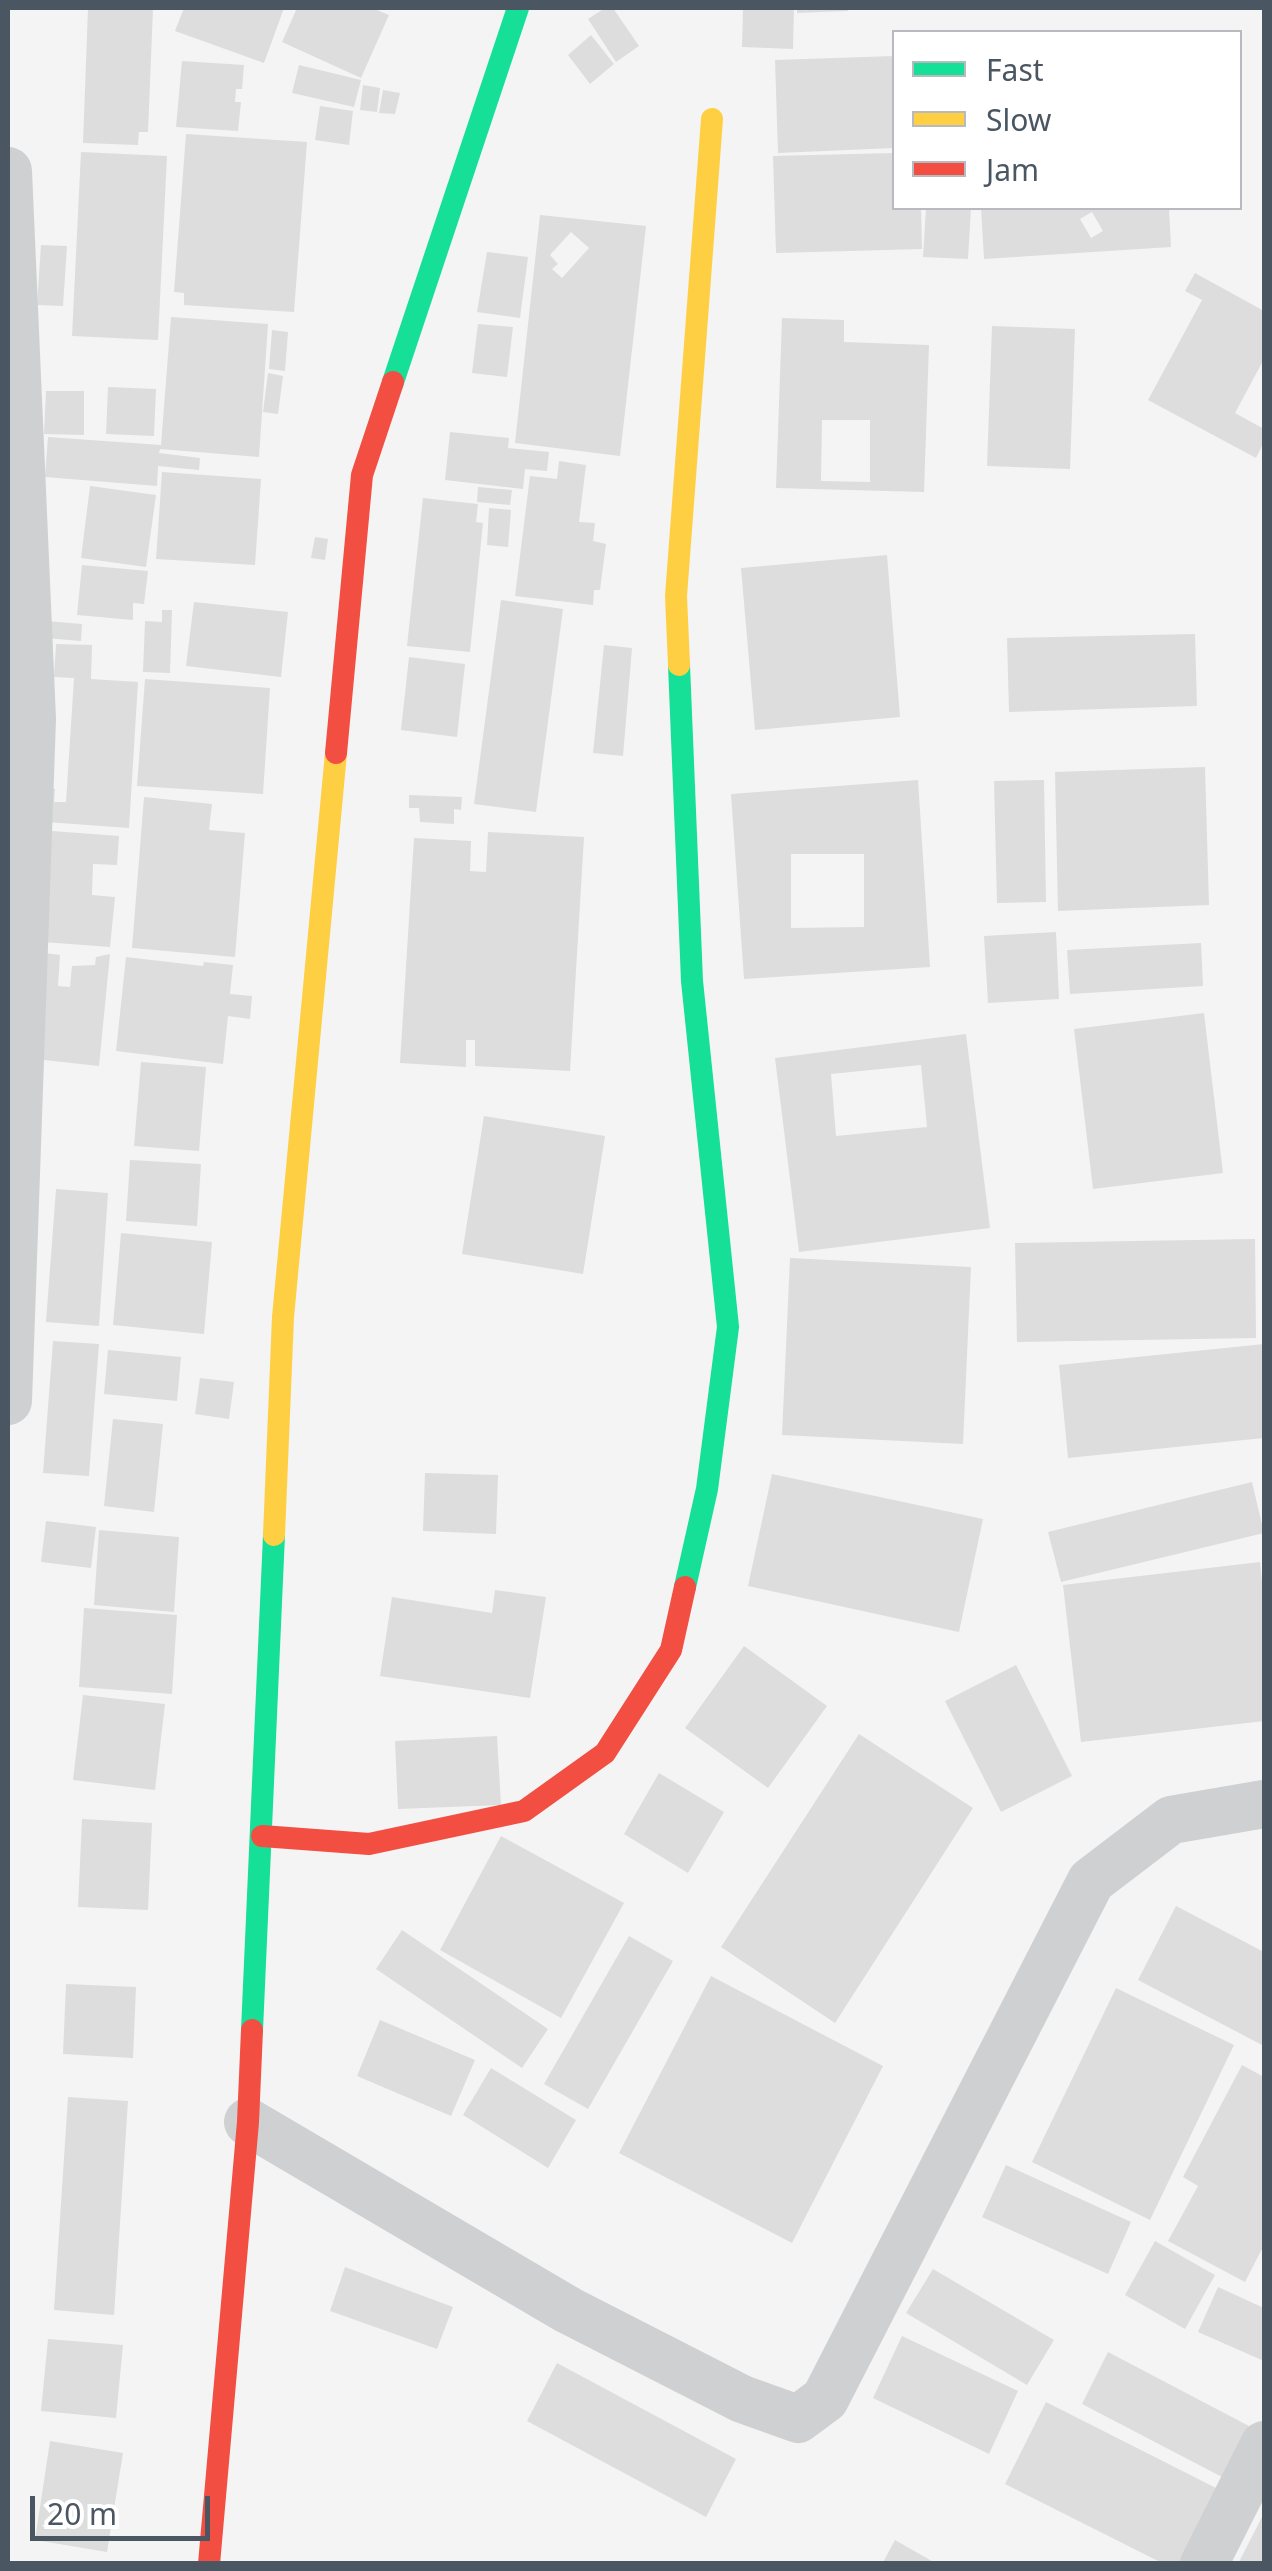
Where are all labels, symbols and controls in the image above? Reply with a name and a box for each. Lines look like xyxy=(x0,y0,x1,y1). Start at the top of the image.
legend xyxy=(892,30,1242,210)
text: Fast xyxy=(986,49,1044,90)
text: Slow xyxy=(986,99,1051,140)
text: Jam xyxy=(986,149,1039,190)
scale bar xyxy=(35,2476,215,2538)
text: 20 m xyxy=(47,2493,117,2534)

